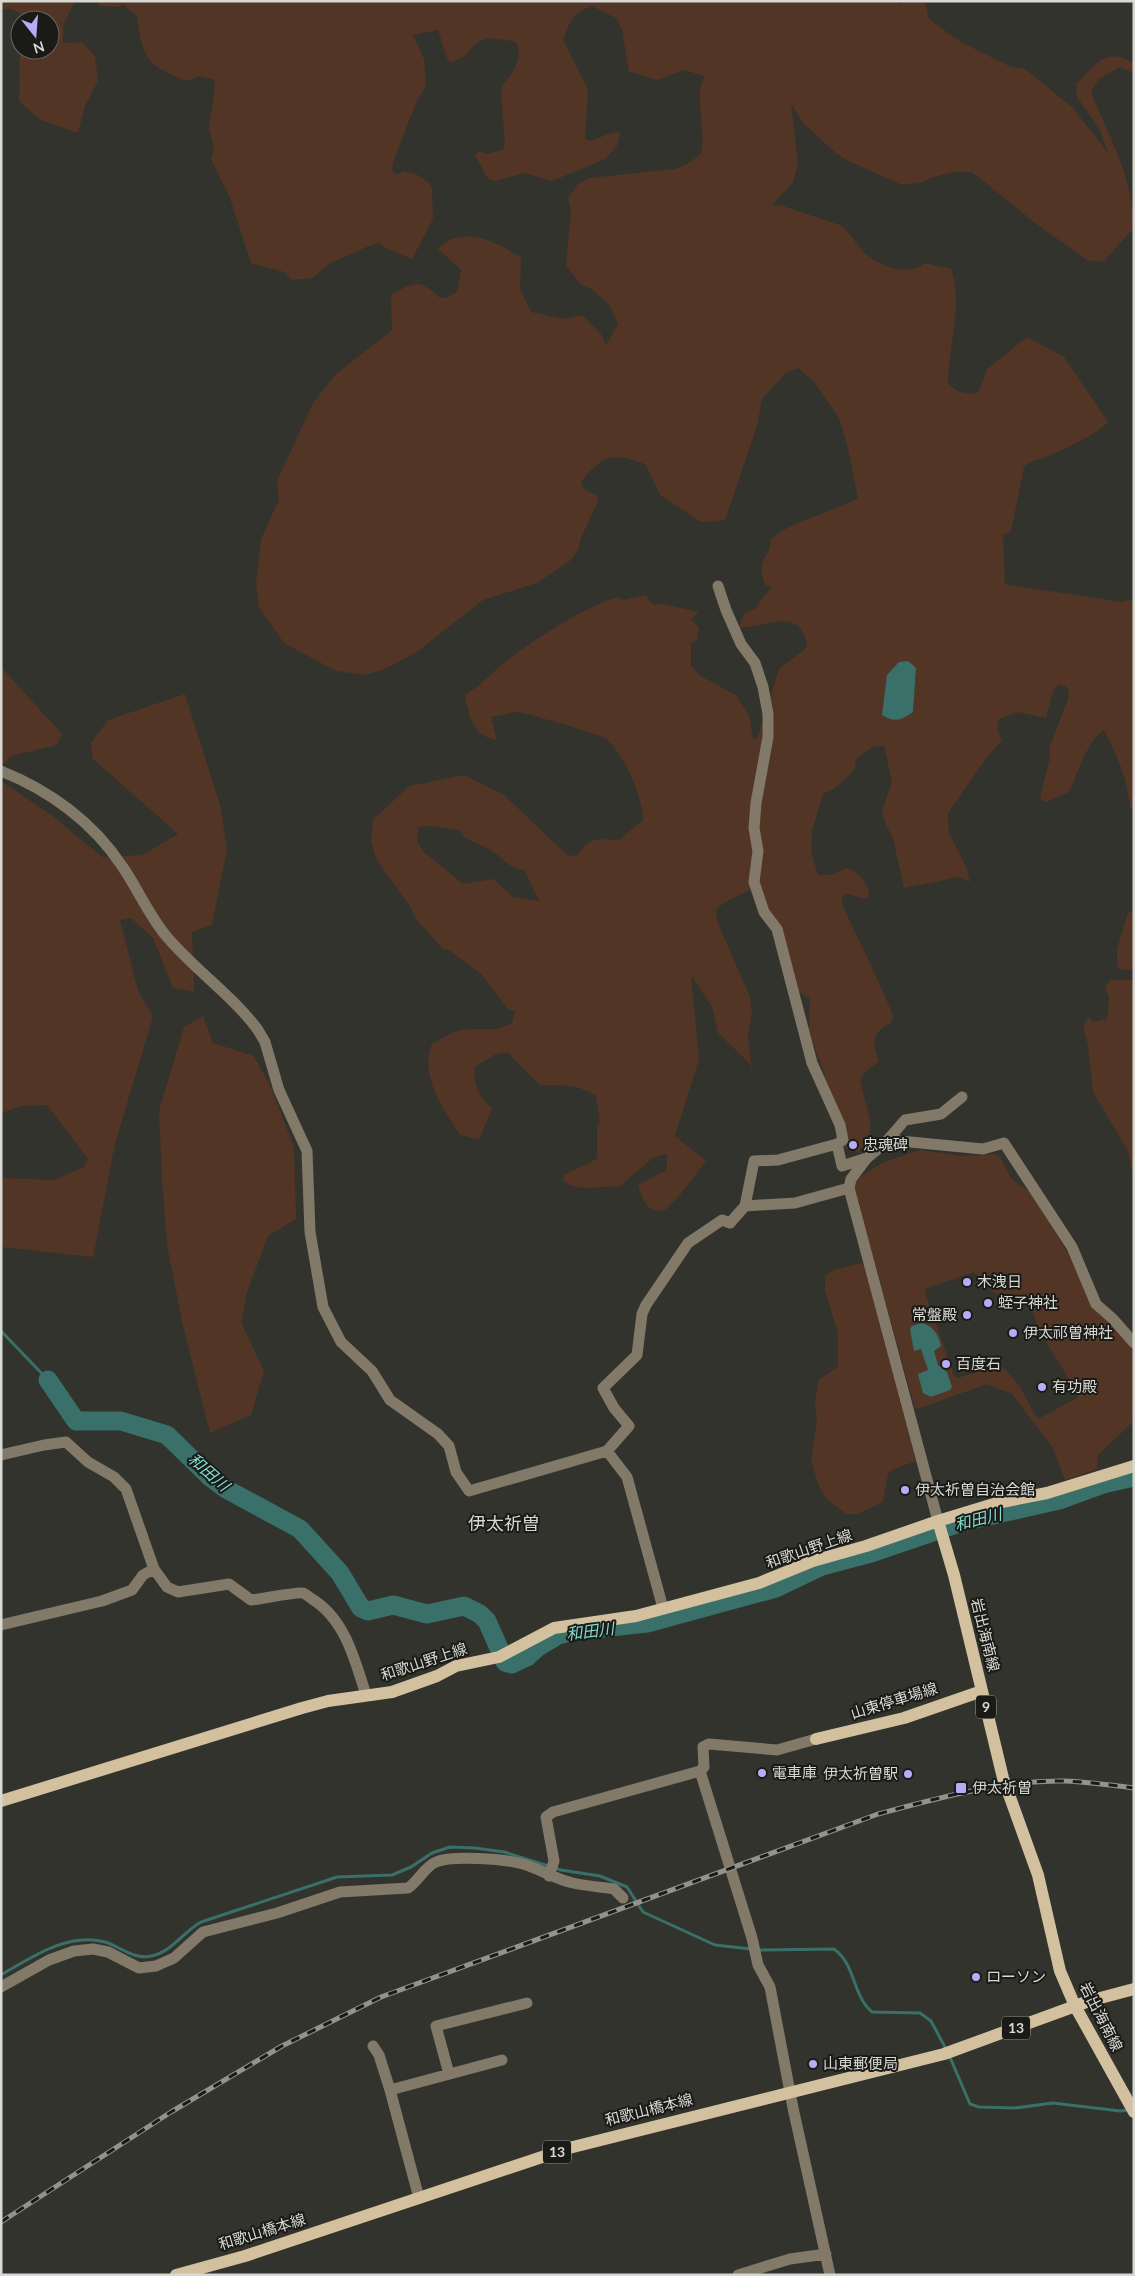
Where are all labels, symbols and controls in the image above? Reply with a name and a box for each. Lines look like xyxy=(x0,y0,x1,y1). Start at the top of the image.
north arrow xyxy=(10,10,60,60)
text: N xyxy=(31,38,47,58)
place label: 忠魂碑 xyxy=(863,1135,908,1153)
marker: 忠魂碑 xyxy=(847,1139,859,1151)
place label: 木洩日 xyxy=(977,1272,1022,1290)
marker: 木洩日 xyxy=(961,1276,973,1288)
place label: 蛭子神社 xyxy=(998,1293,1058,1311)
marker: 蛭子神社 xyxy=(982,1297,994,1309)
place label: 常盤殿 xyxy=(912,1305,957,1323)
marker: 常盤殿 xyxy=(961,1309,973,1321)
place label: 伊太祁曽神社 xyxy=(1023,1323,1113,1341)
marker: 伊太祁曽神社 xyxy=(1007,1327,1019,1339)
place label: 百度石 xyxy=(956,1354,1001,1372)
marker: 百度石 xyxy=(940,1358,952,1370)
place label: 有功殿 xyxy=(1052,1377,1097,1395)
marker: 有功殿 xyxy=(1036,1381,1048,1393)
water label: 和田川 xyxy=(185,1449,235,1496)
place label: 伊太祈曽自治会館 xyxy=(915,1480,1035,1498)
marker: 伊太祈曽自治会館 xyxy=(899,1484,911,1496)
water label: 和田川 xyxy=(952,1503,1005,1534)
district label: 伊太祈曽 xyxy=(468,1512,540,1534)
street label: 和歌山野上線 xyxy=(763,1525,854,1571)
street label: 岩出海南線 xyxy=(968,1596,1004,1673)
water label: 和田川 xyxy=(565,1618,617,1643)
street label: 和歌山野上線 xyxy=(378,1639,469,1684)
street label: 山東停車場線 xyxy=(848,1678,939,1722)
road number: 9 xyxy=(976,1695,996,1718)
place label: 電車庫 xyxy=(772,1763,817,1781)
place label: 伊太祈曽駅 xyxy=(823,1764,898,1782)
marker: 電車庫 xyxy=(756,1767,768,1779)
marker: 伊太祈曽駅 xyxy=(902,1768,914,1780)
place label: 伊太祈曽 xyxy=(972,1778,1032,1796)
marker: 伊太祈曽 xyxy=(954,1781,968,1795)
place label: ローソン xyxy=(986,1967,1046,1985)
marker: ローソン xyxy=(970,1971,982,1983)
street label: 岩出海南線 xyxy=(1077,1979,1127,2054)
road number: 13 xyxy=(1002,2016,1030,2040)
place label: 山東郵便局 xyxy=(823,2054,898,2072)
marker: 山東郵便局 xyxy=(807,2058,819,2070)
street label: 和歌山橋本線 xyxy=(603,2089,695,2129)
road number: 13 xyxy=(543,2140,571,2164)
street label: 和歌山橋本線 xyxy=(216,2209,307,2253)

